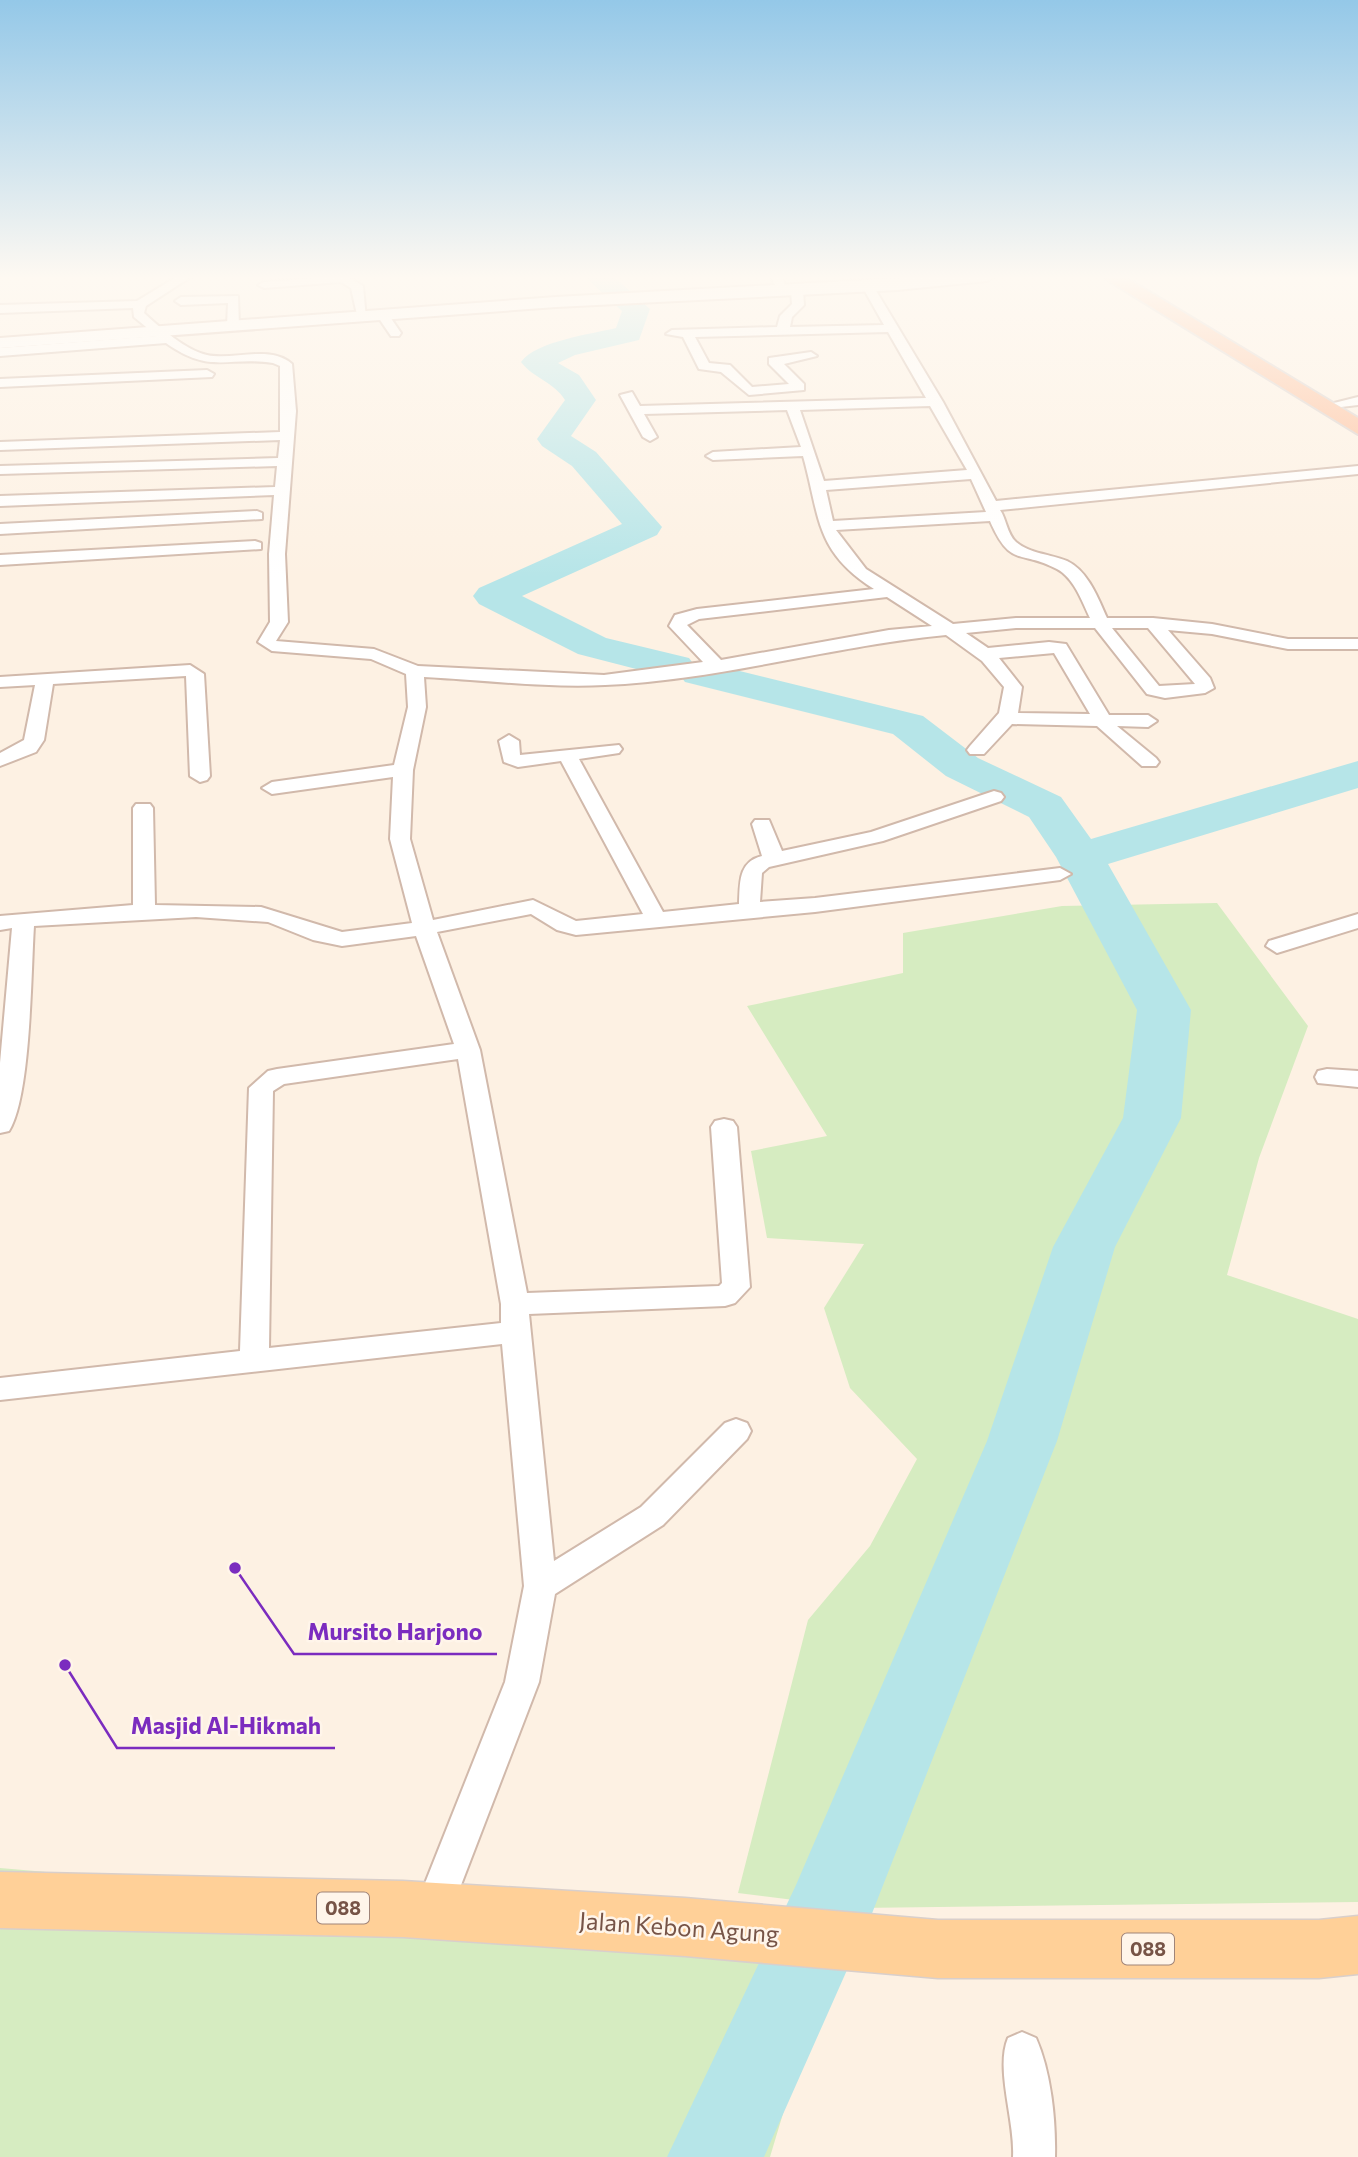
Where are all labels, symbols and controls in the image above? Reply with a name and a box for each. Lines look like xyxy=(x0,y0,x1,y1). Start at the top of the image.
callout: Mursito Harjono xyxy=(294,1610,497,1654)
text: Mursito Harjono xyxy=(307,1617,483,1645)
callout: Masjid Al-Hikmah xyxy=(117,1704,335,1748)
text: Masjid Al-Hikmah xyxy=(131,1711,321,1739)
road number: 088 xyxy=(317,1892,369,1924)
street label: Jalan Kebon Agung xyxy=(578,1905,780,1948)
road number: 088 xyxy=(1122,1934,1174,1965)

